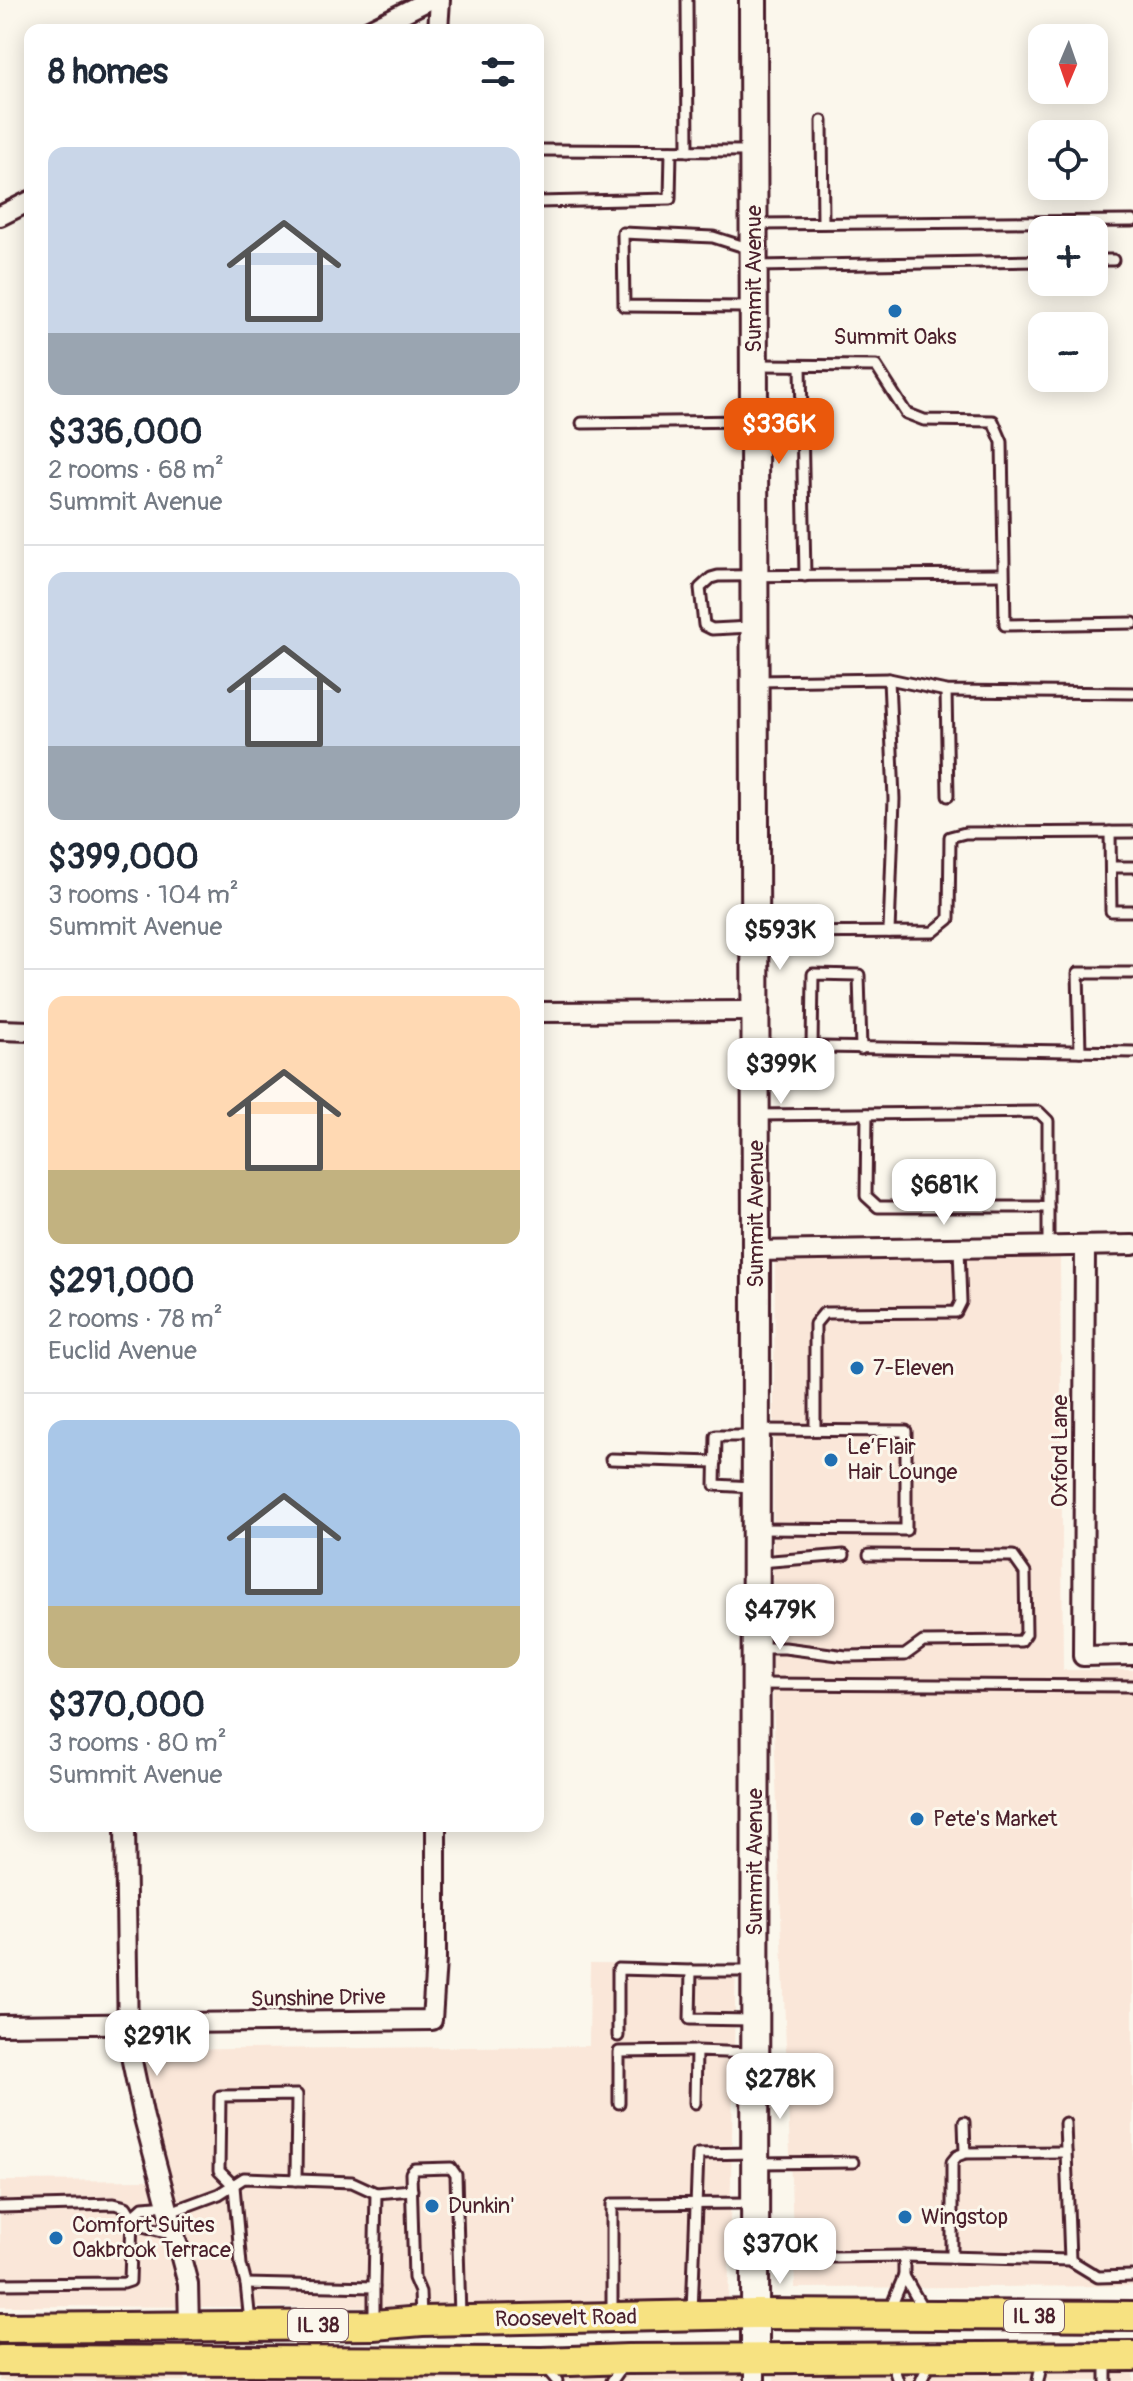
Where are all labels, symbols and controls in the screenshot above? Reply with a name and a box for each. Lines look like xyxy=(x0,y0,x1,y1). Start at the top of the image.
north arrow xyxy=(1028,24,1108,104)
map controls xyxy=(1028,24,1108,392)
icon: filters xyxy=(476,50,520,94)
text: 8 homes xyxy=(48,51,168,94)
button: locate xyxy=(1028,120,1108,200)
icon: home xyxy=(212,199,356,343)
street label: Summit Avenue xyxy=(740,205,768,353)
button: + xyxy=(1028,216,1108,296)
marker: Summit Oaks xyxy=(886,302,904,320)
button: − xyxy=(1028,312,1108,392)
place label: Summit Oaks xyxy=(833,323,957,351)
pin: $336K xyxy=(723,398,835,466)
text: $336K xyxy=(742,408,816,440)
text: $336,000 xyxy=(48,411,202,454)
text: 2 rooms · 68 m² xyxy=(48,454,224,486)
text: Summit Avenue xyxy=(48,486,222,518)
icon: home xyxy=(212,624,356,768)
text: $399,000 xyxy=(48,836,199,879)
text: 3 rooms · 104 m² xyxy=(48,879,239,911)
pin: $593K xyxy=(724,904,836,972)
text: Summit Avenue xyxy=(48,911,222,943)
text: $593K xyxy=(744,914,816,946)
pin: $399K xyxy=(725,1038,837,1106)
icon: home xyxy=(212,1048,356,1192)
text: $399K xyxy=(745,1048,817,1080)
street label: Summit Avenue xyxy=(742,1140,770,1288)
pin: $681K xyxy=(888,1159,1000,1227)
text: $681K xyxy=(910,1169,978,1201)
text: $291,000 xyxy=(48,1260,195,1303)
text: 2 rooms · 78 m² xyxy=(48,1303,223,1335)
text: Euclid Avenue xyxy=(48,1335,197,1367)
place label: 7-Eleven xyxy=(873,1354,954,1382)
marker: 7-Eleven xyxy=(848,1359,866,1377)
street label: Oxford Lane xyxy=(1046,1395,1074,1507)
place label: Le’Flair Hair Lounge xyxy=(847,1433,958,1486)
marker: Le’Flair Hair Lounge xyxy=(822,1451,840,1469)
icon: home xyxy=(212,1472,356,1616)
pin: $479K xyxy=(724,1584,836,1652)
text: $479K xyxy=(744,1594,816,1626)
text: $370,000 xyxy=(48,1684,205,1727)
text: 3 rooms · 80 m² xyxy=(48,1727,227,1759)
text: Summit Avenue xyxy=(48,1759,222,1791)
street label: Summit Avenue xyxy=(741,1788,769,1936)
place label: Pete's Market xyxy=(933,1805,1058,1833)
marker: Pete's Market xyxy=(908,1810,926,1828)
street label: Sunshine Drive xyxy=(250,1983,386,2013)
pin: $291K xyxy=(101,2010,213,2078)
text: $291K xyxy=(123,2020,191,2052)
pin: $278K xyxy=(724,2053,836,2121)
text: $278K xyxy=(744,2063,816,2095)
place label: Dunkin' xyxy=(448,2192,515,2220)
marker: Dunkin' xyxy=(423,2197,441,2215)
place label: Wingstop xyxy=(921,2203,1008,2231)
marker: Wingstop xyxy=(896,2208,914,2226)
place label: Comfort Suites Oakbrook Terrace xyxy=(72,2211,231,2264)
pin: $370K xyxy=(724,2218,836,2286)
text: $370K xyxy=(742,2228,818,2260)
marker: Comfort Suites Oakbrook Terrace xyxy=(47,2229,65,2247)
road number: IL 38 xyxy=(1004,2300,1064,2332)
street label: Roosevelt Road xyxy=(495,2303,637,2333)
road number: IL 38 xyxy=(288,2309,348,2341)

